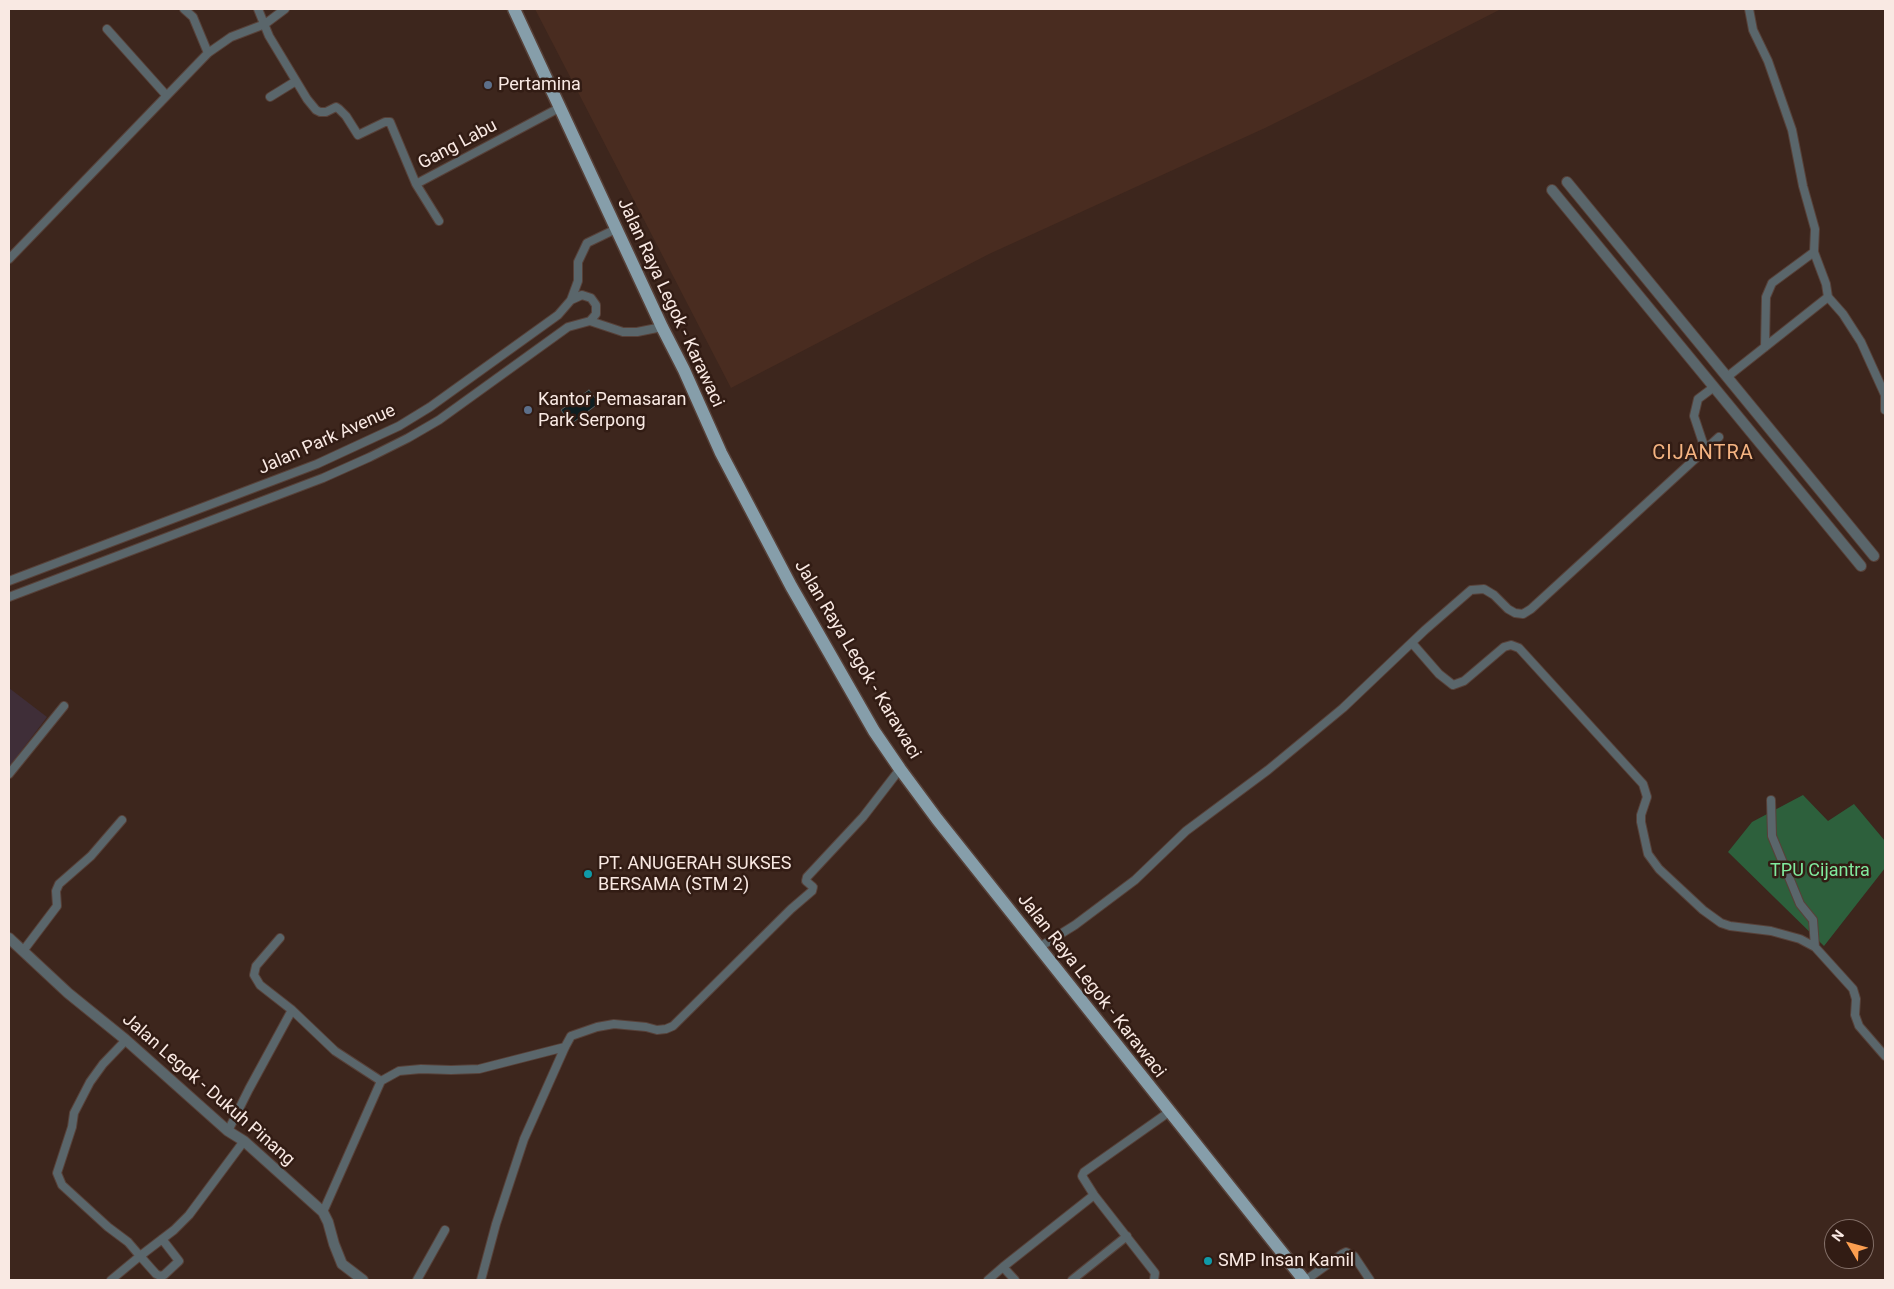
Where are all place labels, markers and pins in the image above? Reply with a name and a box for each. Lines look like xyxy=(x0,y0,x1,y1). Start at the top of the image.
place label: Pertamina xyxy=(498,74,581,96)
marker: Pertamina xyxy=(482,79,494,91)
place label: Kantor Pemasaran Park Serpong xyxy=(538,389,686,432)
marker: Kantor Pemasaran Park Serpong xyxy=(522,404,534,416)
place label: PT. ANUGERAH SUKSES BERSAMA (STM 2) xyxy=(598,853,792,896)
marker: PT. ANUGERAH SUKSES BERSAMA (STM 2) xyxy=(582,868,594,880)
place label: SMP Insan Kamil xyxy=(1218,1250,1354,1272)
marker: SMP Insan Kamil xyxy=(1202,1255,1214,1267)

